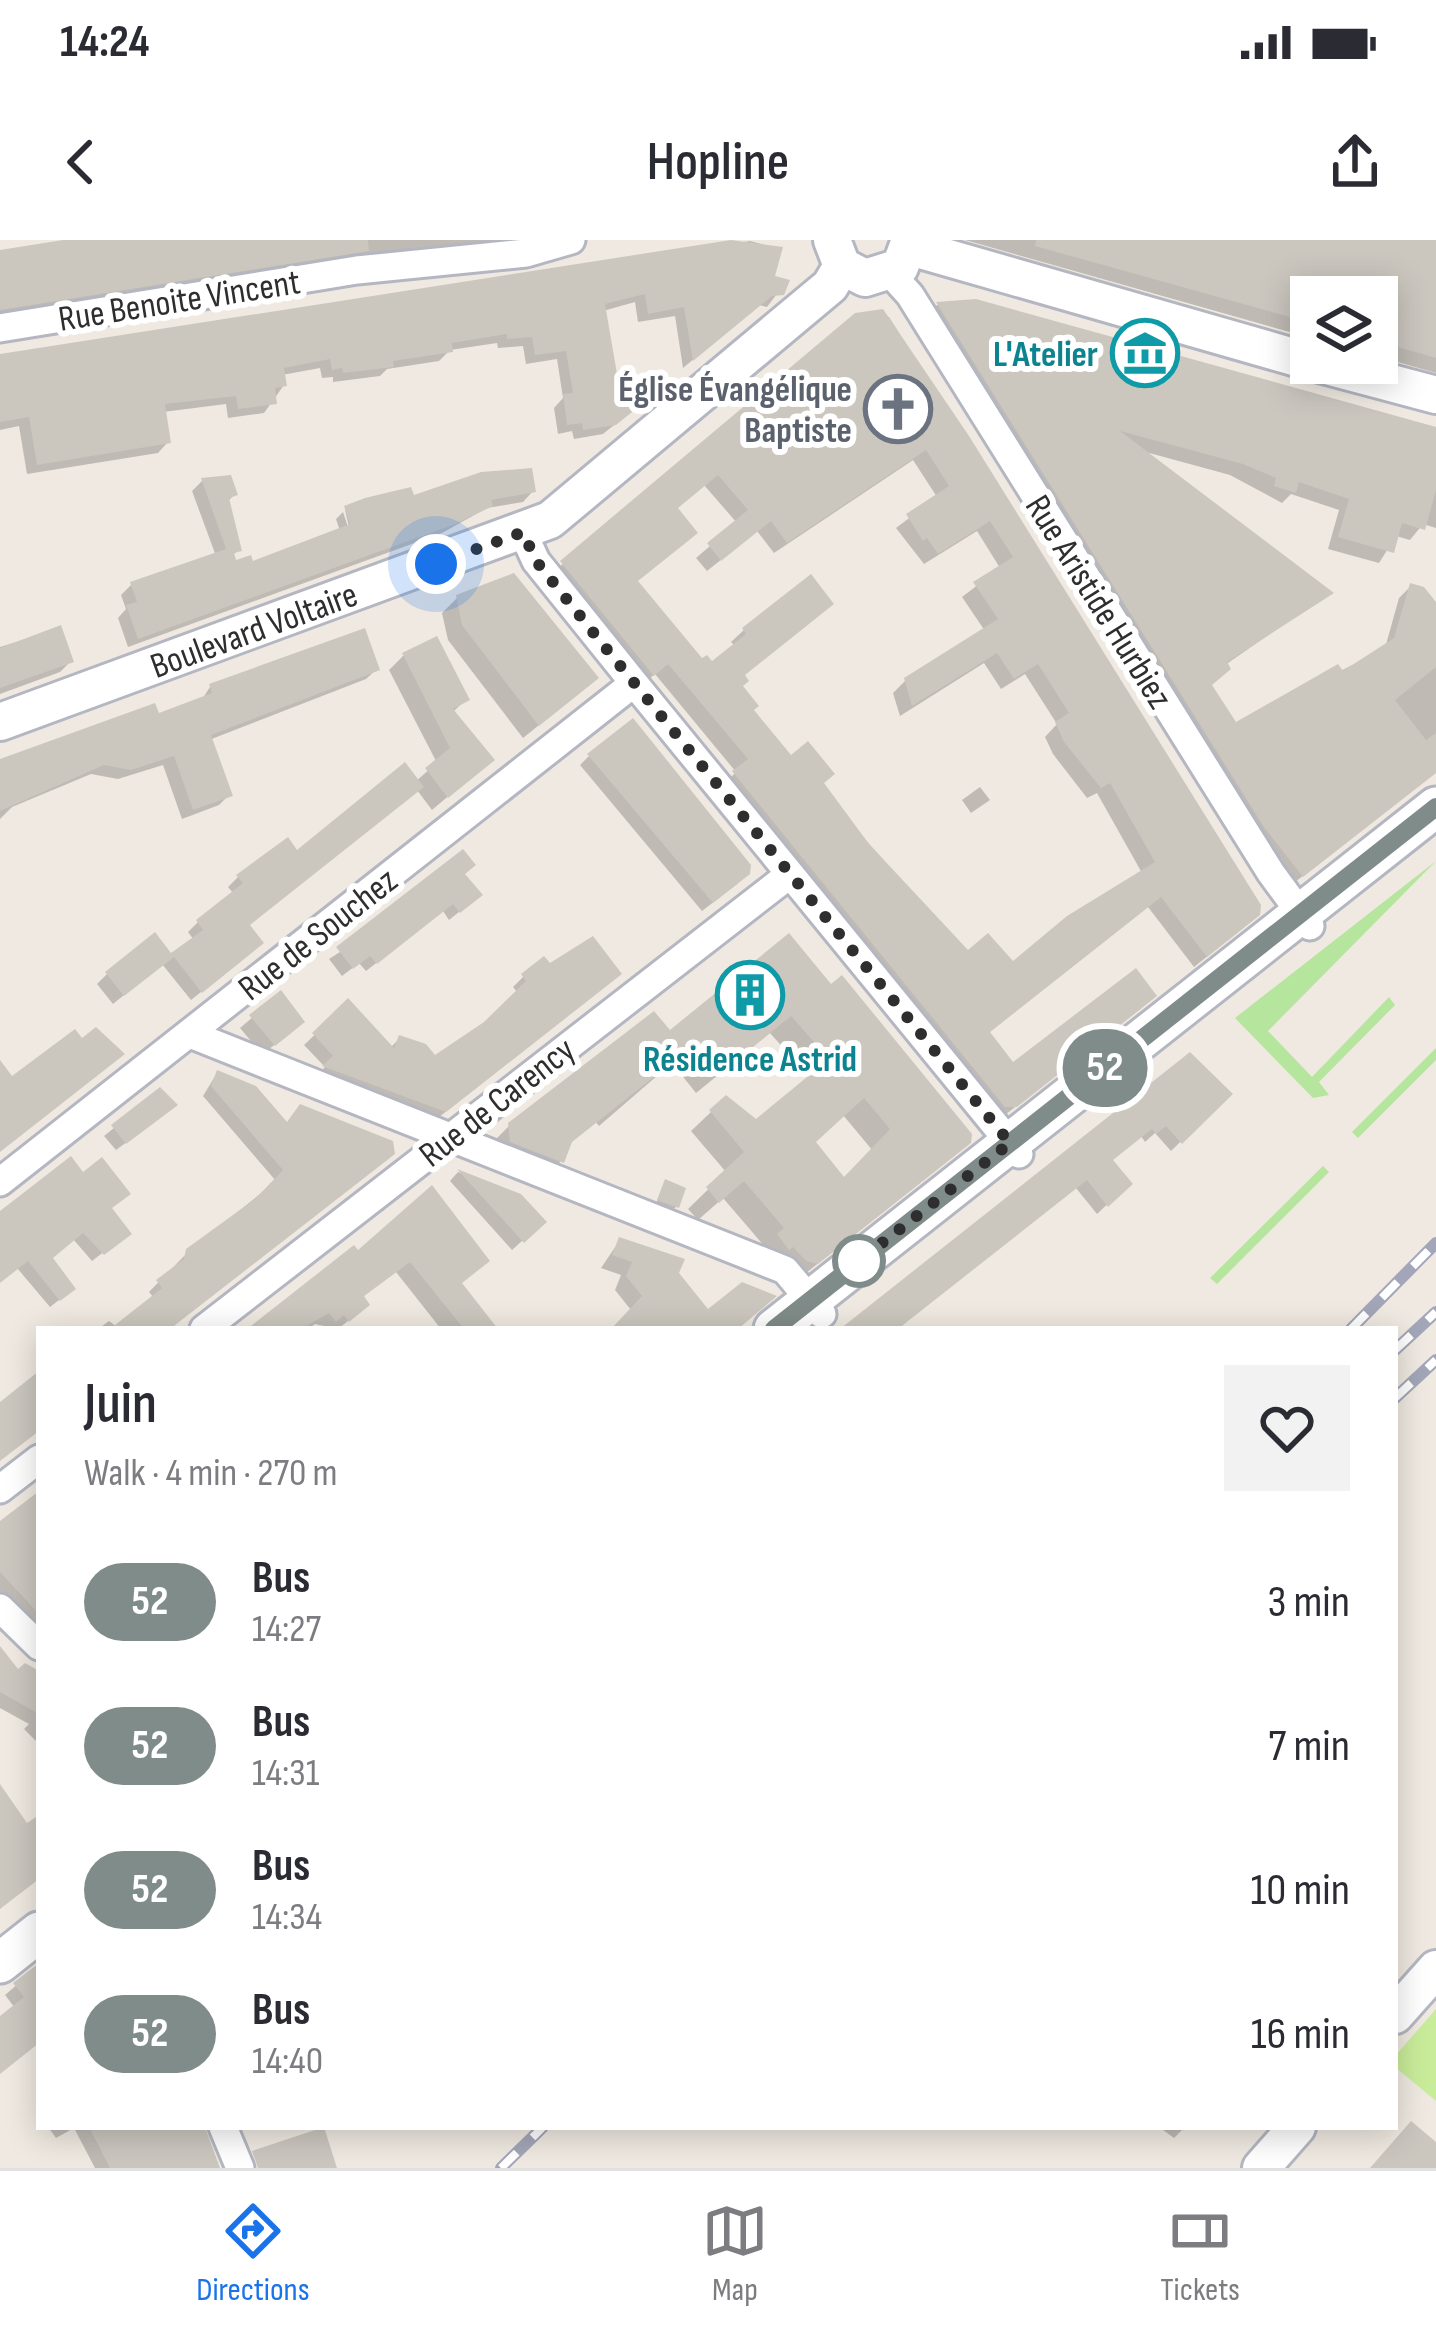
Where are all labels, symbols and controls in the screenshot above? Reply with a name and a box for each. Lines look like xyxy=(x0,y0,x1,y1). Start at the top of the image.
text: 14:24 xyxy=(60,15,149,70)
icon: back xyxy=(48,129,114,195)
icon: share xyxy=(1322,129,1388,195)
text: Hopline xyxy=(647,130,789,195)
street label: Rue Benoite Vincent xyxy=(56,261,303,342)
map controls xyxy=(1290,276,1398,384)
button: layers xyxy=(1290,276,1398,384)
museum icon: L'Atelier xyxy=(1110,318,1180,388)
place label: L'Atelier xyxy=(993,334,1098,377)
place label: Église Évangélique Baptiste xyxy=(618,369,852,453)
church icon: Église Évangélique Baptiste xyxy=(863,374,933,444)
street label: Rue Aristide Hurbiez xyxy=(1015,488,1181,717)
your location xyxy=(406,534,466,594)
street label: Boulevard Voltaire xyxy=(145,574,364,689)
street label: Rue de Souchez xyxy=(231,860,407,1010)
building icon: Résidence Astrid xyxy=(715,960,785,1030)
street label: Rue de Carency xyxy=(411,1029,584,1177)
line badge: 52 xyxy=(1051,1029,1159,1107)
place label: Résidence Astrid xyxy=(643,1039,857,1082)
text: 52 xyxy=(1087,1042,1123,1093)
unlabelled marker xyxy=(834,1236,884,1286)
button: heart xyxy=(1224,1365,1350,1491)
text: Juin xyxy=(84,1371,157,1439)
text: Walk · 4 min · 270 m xyxy=(84,1450,338,1497)
text: Bus xyxy=(252,1551,310,1606)
text: 3 min xyxy=(1267,1575,1350,1630)
text: 52 xyxy=(132,1576,168,1627)
text: 14:27 xyxy=(252,1606,321,1653)
text: Bus xyxy=(252,1695,310,1750)
text: 7 min xyxy=(1268,1719,1350,1774)
text: 52 xyxy=(132,1720,168,1771)
text: 14:31 xyxy=(252,1750,319,1797)
text: Bus xyxy=(252,1839,310,1894)
text: 10 min xyxy=(1251,1863,1350,1918)
text: 52 xyxy=(132,1864,168,1915)
text: 14:34 xyxy=(252,1894,322,1941)
text: Bus xyxy=(252,1983,310,2038)
text: 16 min xyxy=(1251,2007,1350,2062)
text: 52 xyxy=(132,2008,168,2059)
text: 14:40 xyxy=(252,2038,323,2085)
tab: Directions xyxy=(196,2198,310,2310)
tab: Map xyxy=(702,2198,768,2310)
tab: Tickets xyxy=(1160,2198,1240,2310)

